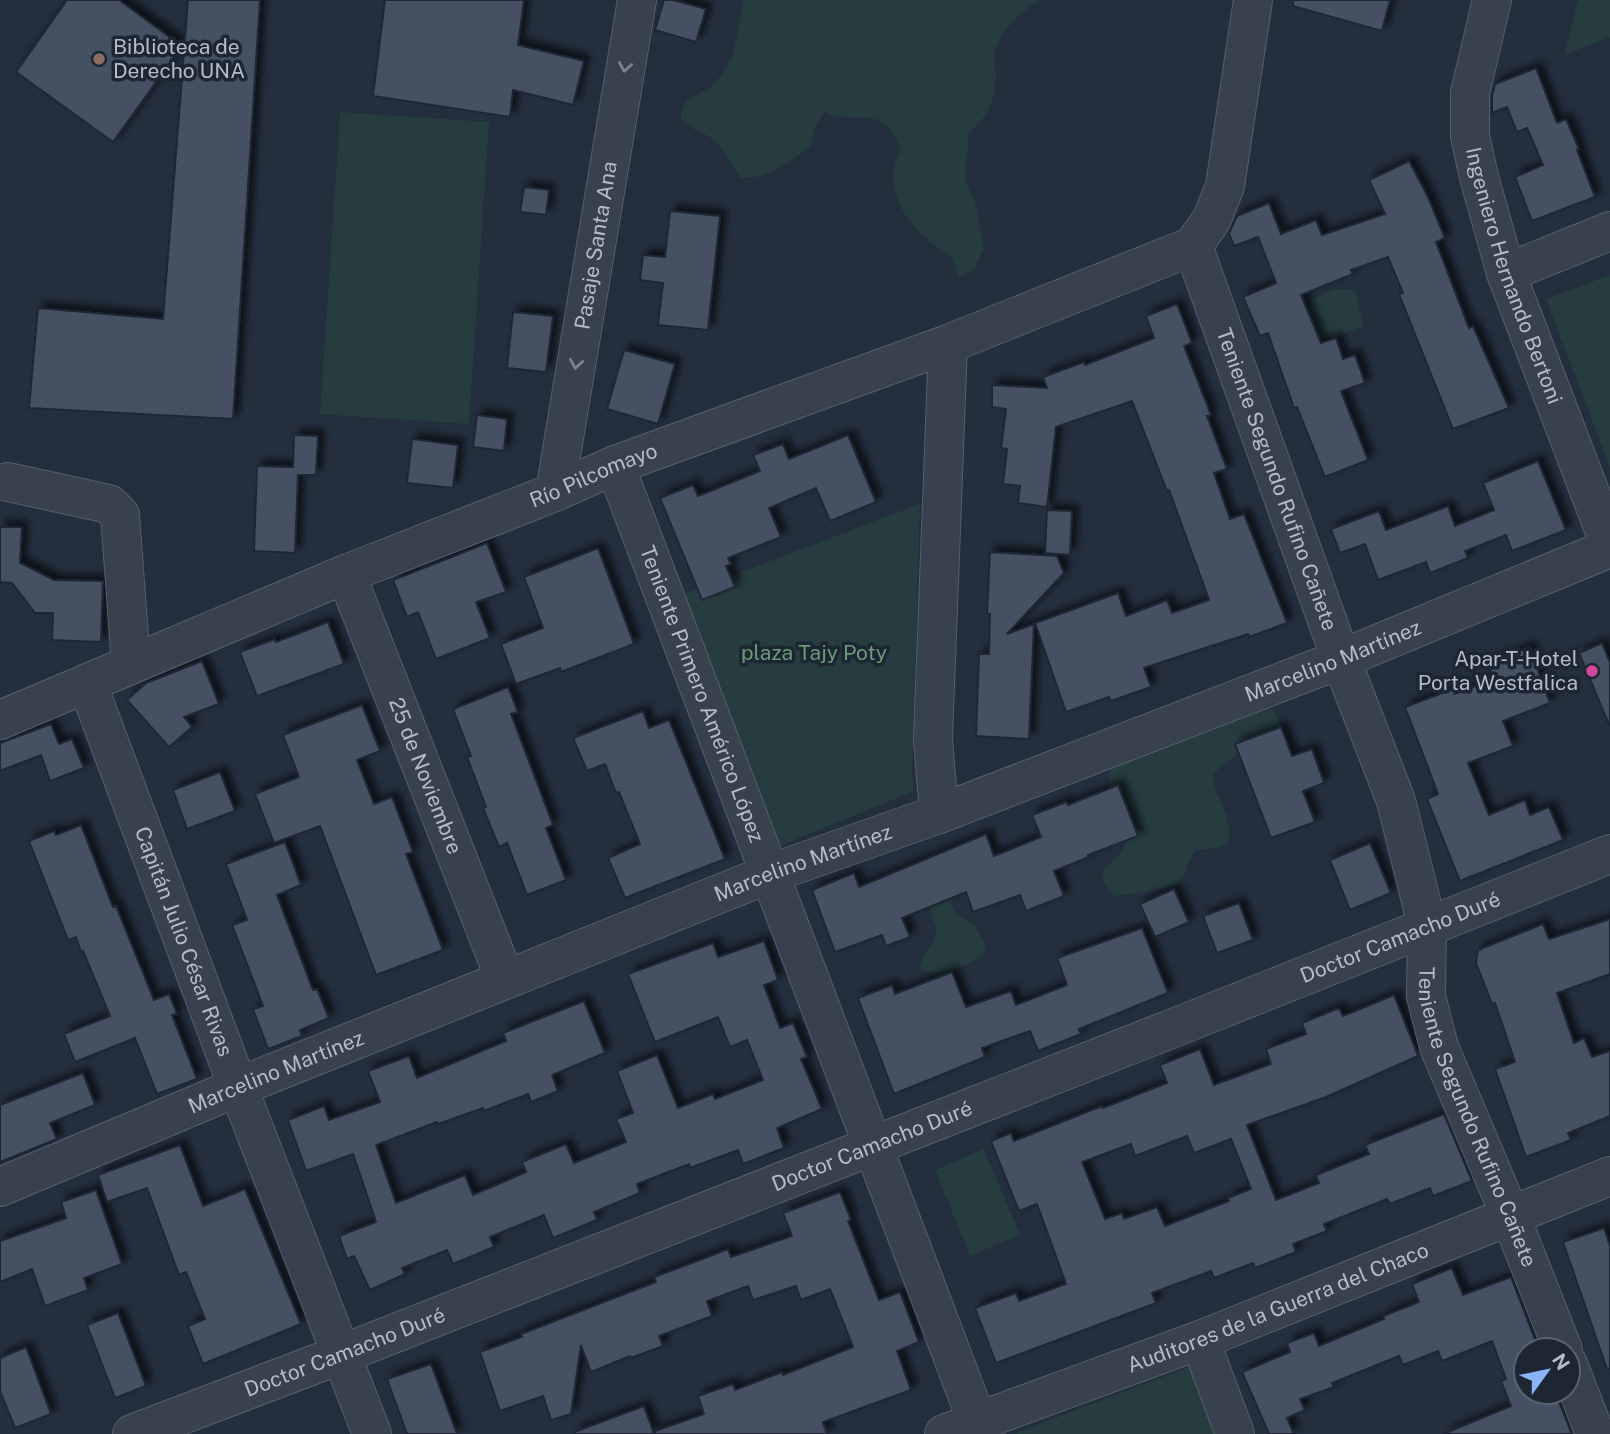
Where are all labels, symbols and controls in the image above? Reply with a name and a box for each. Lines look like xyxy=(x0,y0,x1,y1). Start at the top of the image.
place label: Biblioteca de Derecho UNA xyxy=(113,34,245,83)
marker: Biblioteca de Derecho UNA xyxy=(91,51,107,67)
one-way arrow xyxy=(618,61,633,73)
street label: Ingeniero Hernando Bertoni xyxy=(1461,145,1568,407)
street label: Pasaje Santa Ana xyxy=(569,159,622,331)
street label: Teniente Segundo Rufino Cañete xyxy=(1212,325,1343,634)
one-way arrow xyxy=(569,358,584,370)
street label: Río Pilcomayo xyxy=(526,438,661,513)
street label: Teniente Primero Américo López xyxy=(635,542,770,846)
street label: Marcelino Martínez xyxy=(1241,614,1424,707)
park label: plaza Tajy Poty xyxy=(741,640,887,665)
place label: Apar-T-Hotel Porta Westfalica xyxy=(1418,646,1578,695)
marker: Apar-T-Hotel Porta Westfalica xyxy=(1584,663,1600,679)
street label: 25 de Noviembre xyxy=(384,694,468,858)
street label: Marcelino Martínez xyxy=(710,819,895,907)
street label: Capitán Julio César Rivas xyxy=(130,823,238,1060)
street label: Doctor Camacho Duré xyxy=(1296,886,1504,988)
street label: Teniente Segundo Rufino Cañete xyxy=(1414,966,1542,1270)
street label: Marcelino Martínez xyxy=(184,1025,367,1119)
street label: Doctor Camacho Duré xyxy=(768,1095,976,1196)
street label: Auditores de la Guerra del Chaco xyxy=(1124,1237,1432,1378)
street label: Doctor Camacho Duré xyxy=(241,1302,449,1402)
north arrow xyxy=(1512,1336,1582,1406)
text: N xyxy=(1548,1350,1575,1374)

